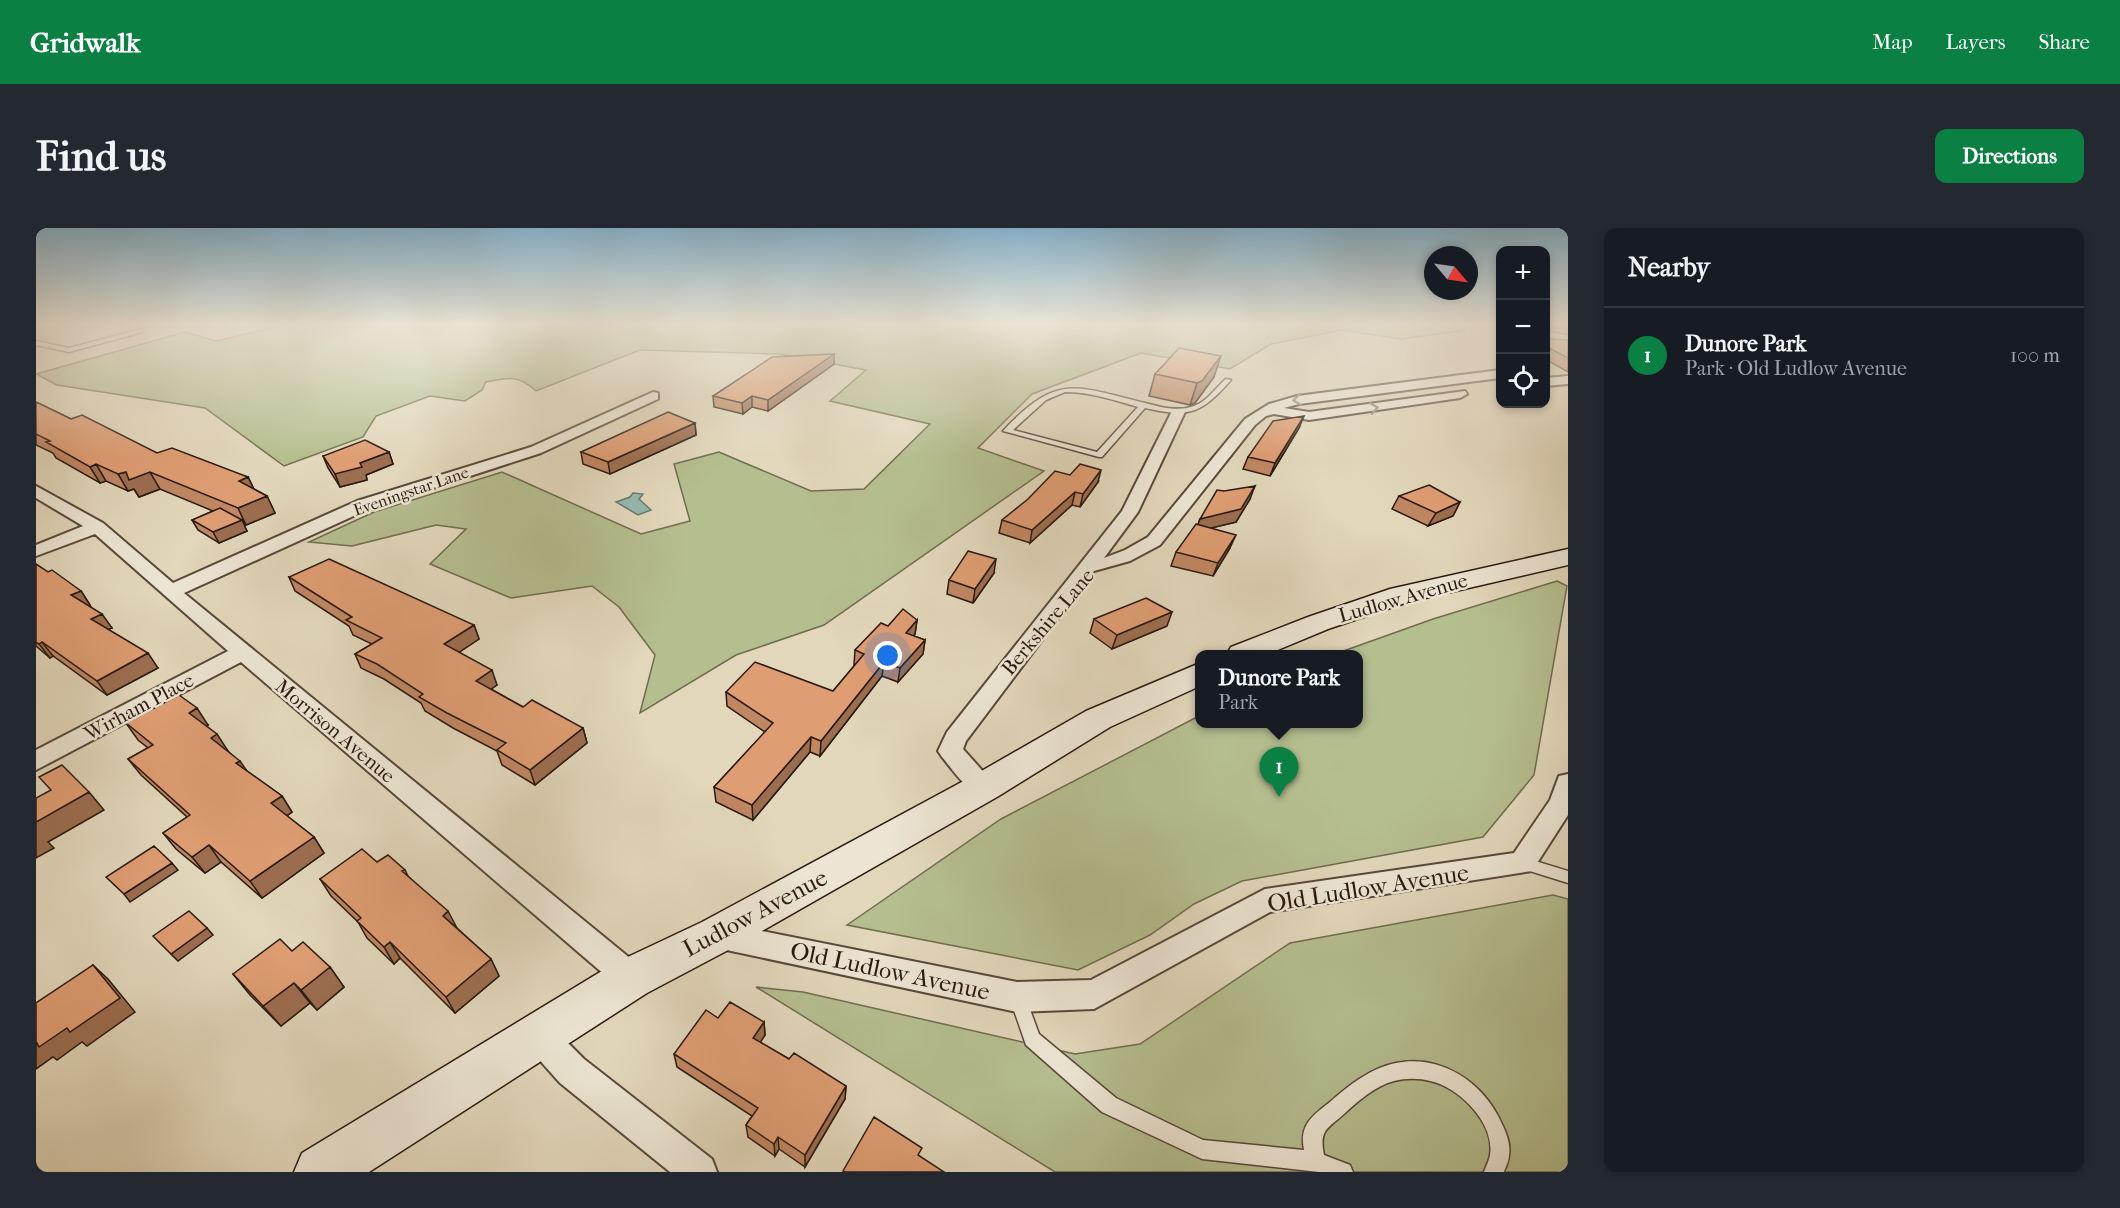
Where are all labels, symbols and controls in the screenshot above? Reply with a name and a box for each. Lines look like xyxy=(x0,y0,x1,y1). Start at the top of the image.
text: Gridwalk xyxy=(30,26,141,59)
text: Map xyxy=(1872,30,1913,54)
text: Layers xyxy=(1946,30,2005,54)
text: Share xyxy=(2038,30,2090,54)
button: Directions xyxy=(1935,129,2084,183)
text: Find us xyxy=(36,132,166,181)
north arrow xyxy=(1424,246,1478,300)
map controls xyxy=(1496,246,1550,408)
button: + xyxy=(1496,246,1550,300)
text: Nearby xyxy=(1628,252,1710,283)
button: − xyxy=(1496,300,1550,354)
text: Dunore Park xyxy=(1685,331,1806,357)
text: 1 xyxy=(1644,344,1651,367)
text: 100 m xyxy=(2010,344,2060,367)
button: locate xyxy=(1496,354,1550,408)
text: Park · Old Ludlow Avenue xyxy=(1685,357,1907,380)
one-way arrow xyxy=(1292,394,1301,406)
one-way arrow xyxy=(1369,402,1379,414)
street label: Eveningstar Lane xyxy=(351,462,471,520)
street label: Berkshire Lane xyxy=(997,564,1099,680)
street label: Ludlow Avenue xyxy=(1336,569,1470,627)
your location xyxy=(873,641,902,670)
popup xyxy=(1195,650,1363,728)
text: Dunore Park xyxy=(1218,665,1340,691)
street label: Wirham Place xyxy=(79,668,198,746)
street label: Morrison Avenue xyxy=(271,674,399,788)
text: Park xyxy=(1218,691,1258,714)
pin: 1 xyxy=(1260,748,1298,797)
street label: Old Ludlow Avenue xyxy=(1265,858,1471,918)
street label: Ludlow Avenue xyxy=(678,863,832,963)
street label: Old Ludlow Avenue xyxy=(788,936,992,1006)

